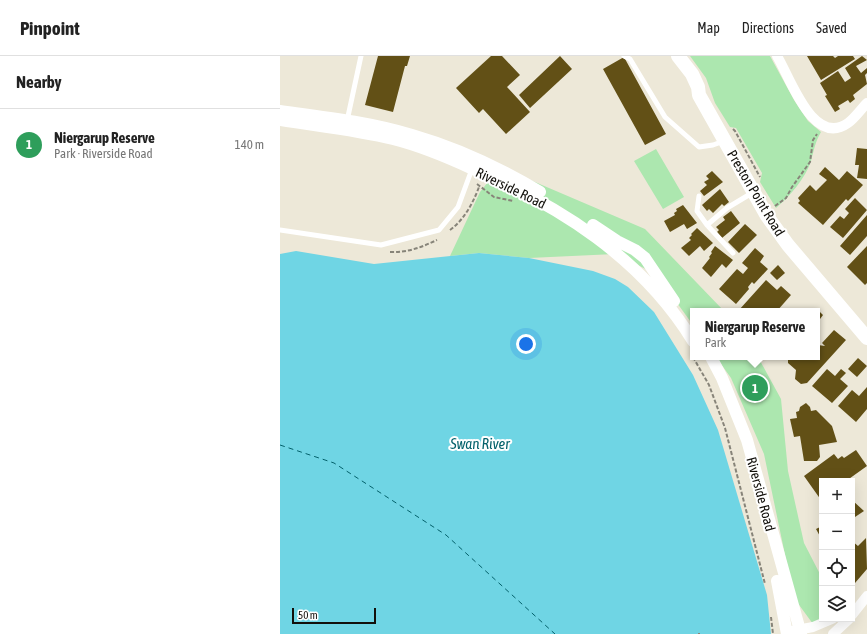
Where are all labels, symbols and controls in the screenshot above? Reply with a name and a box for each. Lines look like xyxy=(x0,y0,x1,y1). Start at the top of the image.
text: Pinpoint xyxy=(20,17,80,39)
text: Map xyxy=(697,20,720,36)
text: Directions xyxy=(742,20,794,36)
text: Saved xyxy=(816,20,847,36)
text: Nearby xyxy=(16,72,62,92)
text: Niergarup Reserve xyxy=(54,129,155,146)
text: 1 xyxy=(26,137,32,152)
text: 140 m xyxy=(235,137,264,152)
text: Park · Riverside Road xyxy=(54,146,153,161)
street label: Preston Point Road xyxy=(724,147,788,239)
street label: Riverside Road xyxy=(473,164,549,212)
popup xyxy=(690,308,820,360)
text: Niergarup Reserve xyxy=(705,318,805,335)
your location xyxy=(516,334,536,354)
text: Park xyxy=(705,335,726,350)
pin: 1 xyxy=(742,373,768,403)
water label: Swan River xyxy=(449,435,510,452)
street label: Riverside Road xyxy=(743,455,779,533)
map controls xyxy=(819,478,855,622)
button: + xyxy=(819,478,855,514)
button: − xyxy=(819,514,855,550)
button: locate xyxy=(819,550,855,586)
button: layers xyxy=(819,586,855,622)
scale bar xyxy=(292,606,376,625)
text: 50 m xyxy=(298,609,318,621)

